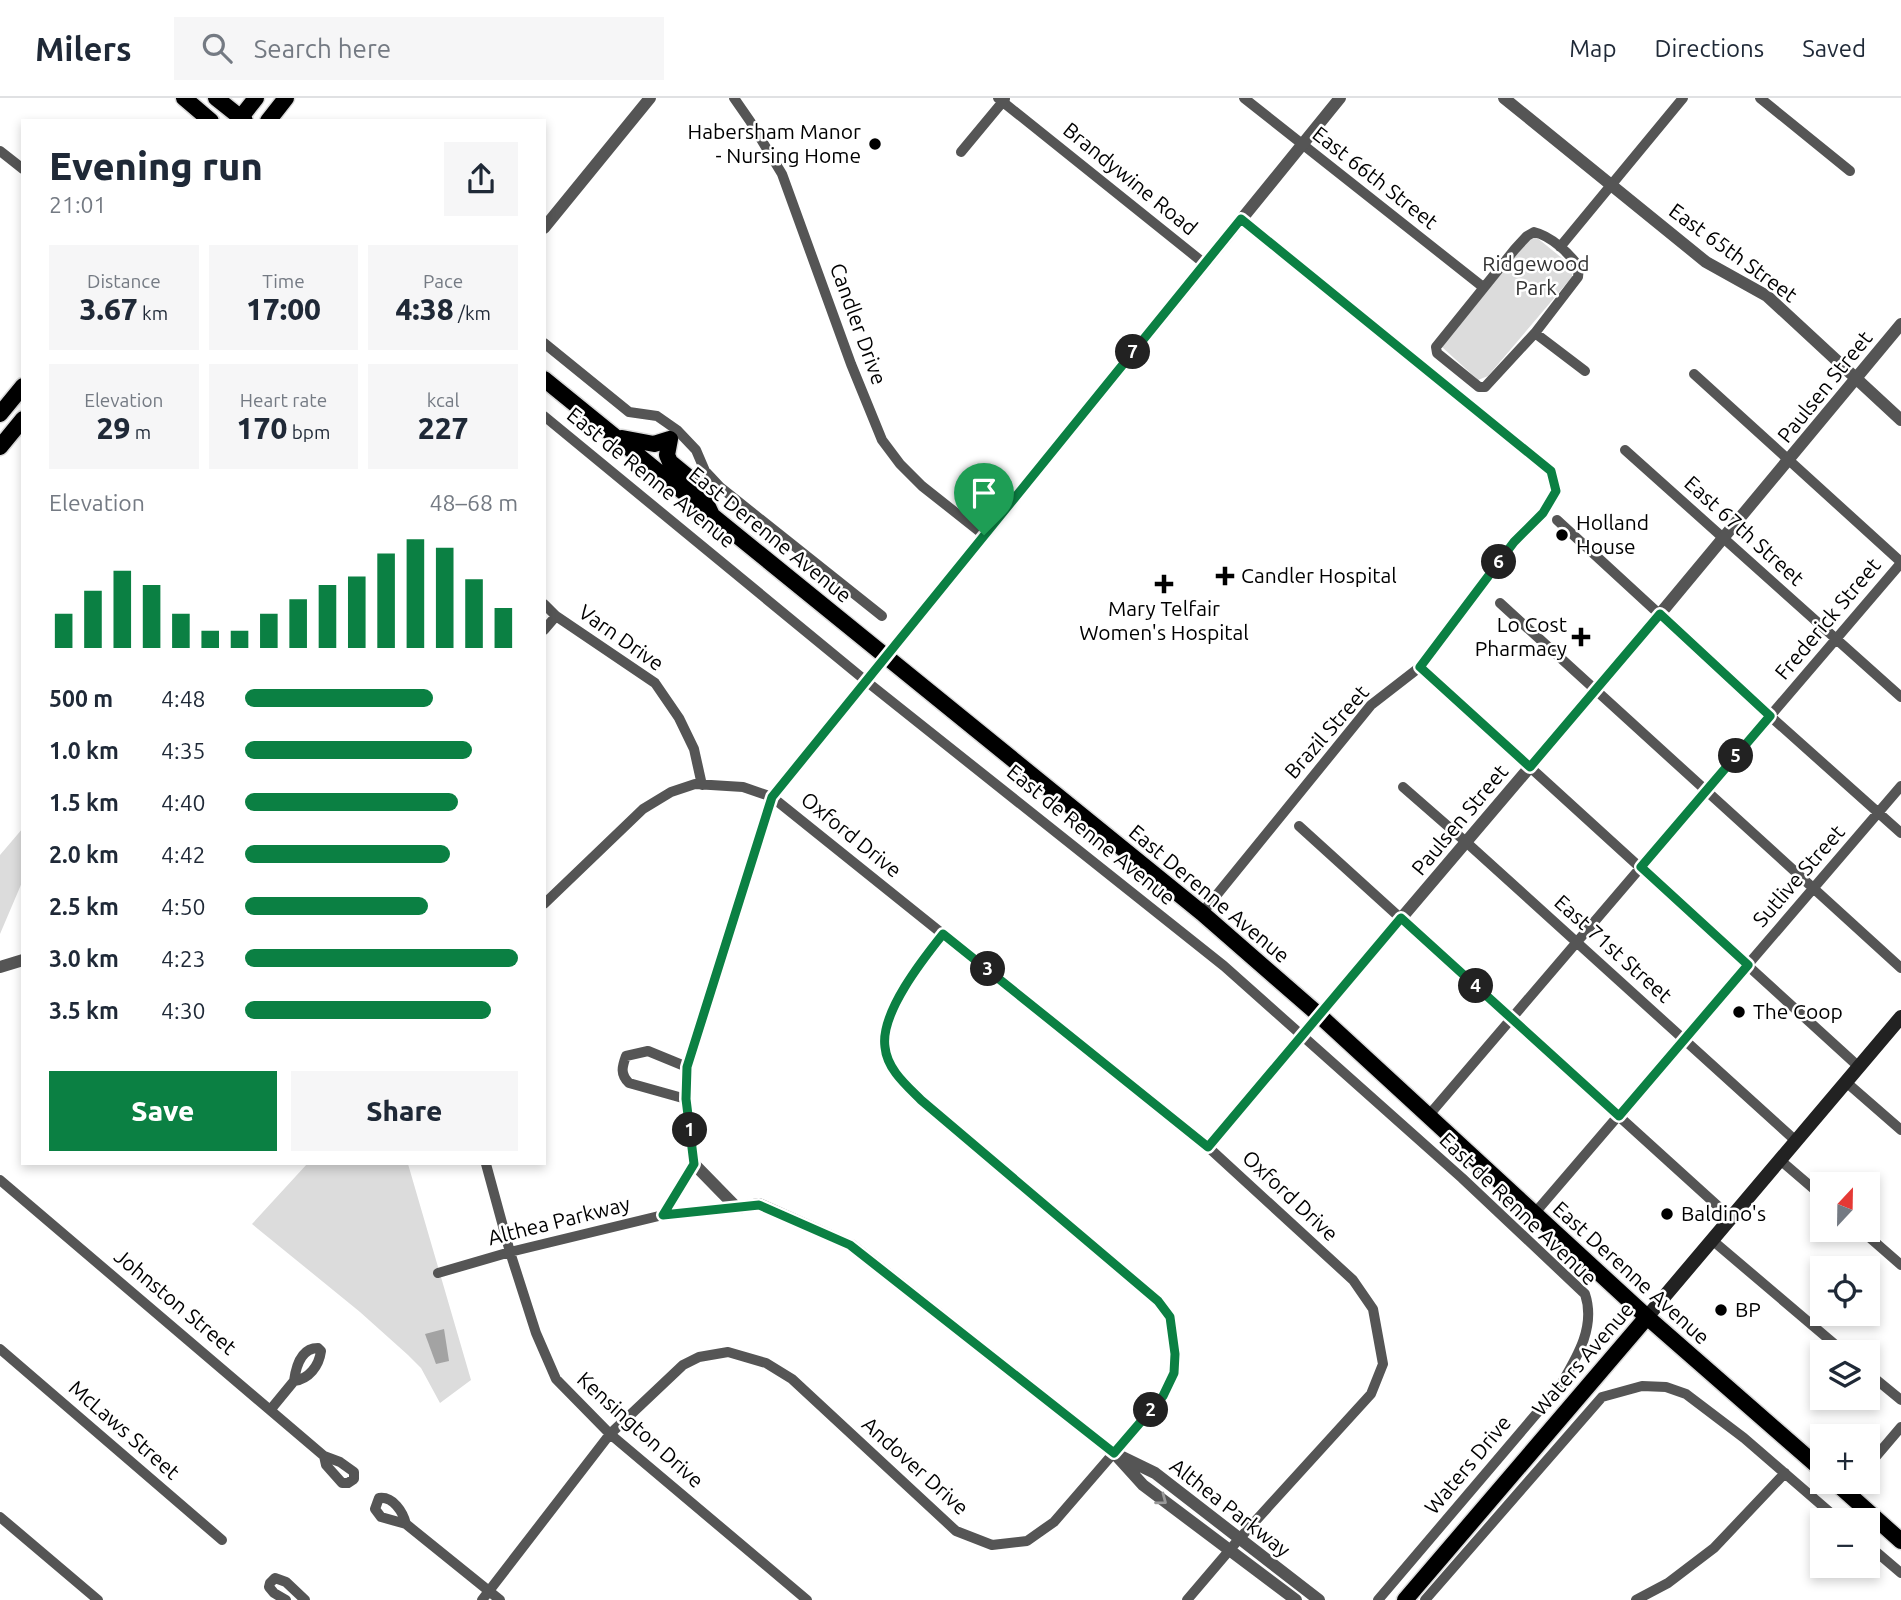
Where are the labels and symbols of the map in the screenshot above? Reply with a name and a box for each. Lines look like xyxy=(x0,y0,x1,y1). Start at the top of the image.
street label: Brandywine Road xyxy=(1059,117,1202,239)
place label: Habersham Manor - Nursing Home xyxy=(688,119,861,167)
street label: East 66th Street xyxy=(1308,121,1443,233)
marker: Habersham Manor - Nursing Home xyxy=(867,136,883,152)
street label: East 65th Street xyxy=(1665,198,1802,307)
park label: Ridgewood Park xyxy=(1482,251,1590,299)
street label: Candler Drive xyxy=(826,260,892,388)
street label: Paulsen Street xyxy=(1772,326,1877,447)
pin: 7 xyxy=(1116,334,1150,370)
street label: East de Renne Avenue xyxy=(563,402,740,552)
street label: East Derenne Avenue xyxy=(685,461,857,607)
pin xyxy=(954,463,1014,535)
street label: East 67th Street xyxy=(1680,470,1809,590)
place label: Holland House xyxy=(1576,510,1649,558)
marker: Holland House xyxy=(1554,527,1570,543)
pin: 6 xyxy=(1482,545,1516,580)
street label: Frederick Street xyxy=(1770,553,1885,684)
place label: Candler Hospital xyxy=(1241,563,1397,587)
marker: Candler Hospital xyxy=(1215,566,1235,586)
marker: Mary Telfair Women's Hospital xyxy=(1154,574,1174,594)
place label: Mary Telfair Women's Hospital xyxy=(1079,596,1249,644)
street label: Varn Drive xyxy=(574,599,669,675)
place label: Lo Cost Pharmacy xyxy=(1475,612,1567,660)
marker: Lo Cost Pharmacy xyxy=(1573,629,1589,645)
street label: Brazil Street xyxy=(1279,680,1373,783)
pin: 5 xyxy=(1718,738,1754,774)
street label: East de Renne Avenue xyxy=(1003,759,1180,909)
street label: Paulsen Street xyxy=(1406,759,1512,879)
street label: Oxford Drive xyxy=(797,787,907,882)
street label: East Derenne Avenue xyxy=(1125,819,1295,967)
street label: Sutlive Street xyxy=(1748,820,1849,931)
street label: East 71st Street xyxy=(1550,889,1677,1007)
pin: 3 xyxy=(970,952,1006,986)
pin: 4 xyxy=(1458,968,1494,1004)
place label: The Coop xyxy=(1753,999,1843,1023)
marker: The Coop xyxy=(1731,1004,1747,1020)
pin: 1 xyxy=(672,1112,708,1148)
street label: East de Renne Avenue xyxy=(1435,1127,1602,1290)
street label: Oxford Drive xyxy=(1238,1145,1343,1246)
north arrow xyxy=(1810,1172,1880,1242)
street label: Althea Parkway xyxy=(485,1191,632,1249)
street label: East Derenne Avenue xyxy=(1549,1196,1715,1349)
place label: Baldino's xyxy=(1681,1201,1766,1225)
marker: Baldino's xyxy=(1659,1206,1675,1222)
street label: Johnston Street xyxy=(110,1243,241,1359)
street label: Waters Avenue xyxy=(1527,1297,1638,1420)
place label: BP xyxy=(1735,1297,1761,1321)
marker: BP xyxy=(1713,1302,1729,1318)
street label: Kensington Drive xyxy=(573,1366,709,1492)
street label: McLaws Street xyxy=(65,1375,185,1484)
pin: 2 xyxy=(1134,1392,1168,1428)
street label: Waters Drive xyxy=(1419,1410,1515,1518)
street label: Andover Drive xyxy=(858,1411,974,1519)
street label: Althea Parkway xyxy=(1166,1453,1295,1561)
one-way arrow xyxy=(1155,1492,1167,1504)

